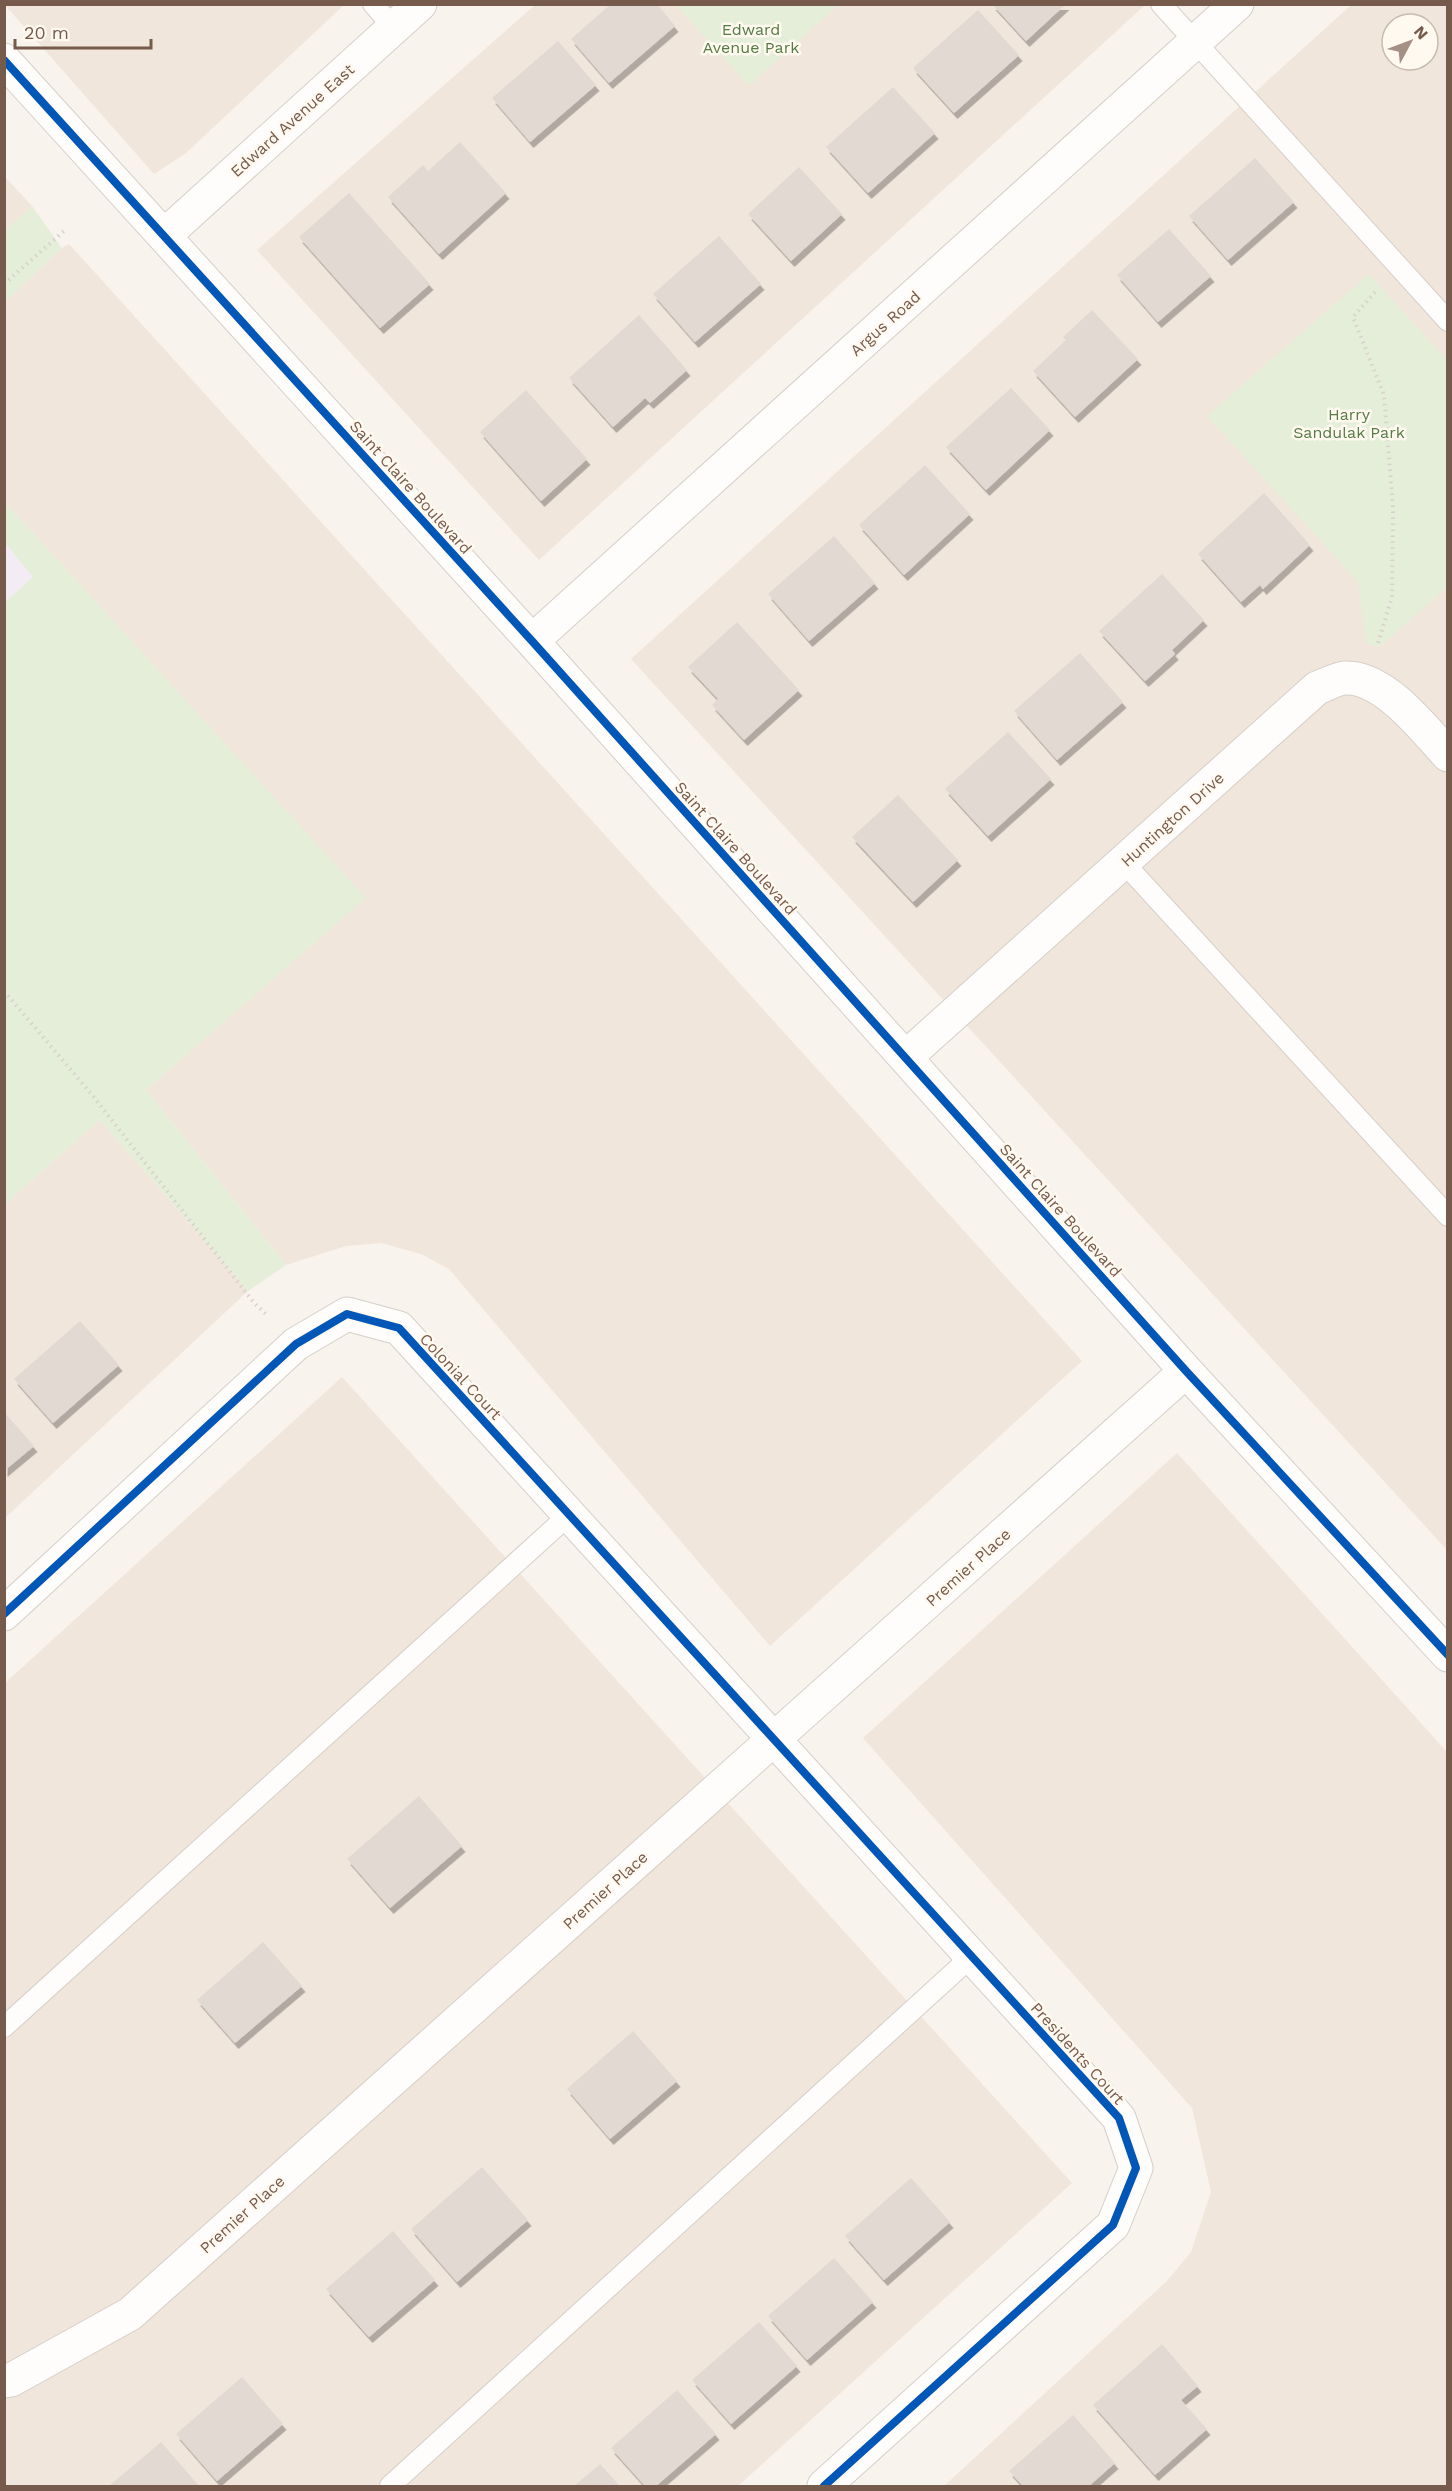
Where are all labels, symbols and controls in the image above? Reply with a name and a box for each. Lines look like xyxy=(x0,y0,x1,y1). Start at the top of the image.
scale bar xyxy=(15,12,152,50)
north arrow xyxy=(1380,12,1440,72)
park label: Edward Avenue Park xyxy=(703,20,799,57)
text: 20 m xyxy=(24,22,69,43)
text: N xyxy=(1410,22,1432,43)
street label: Edward Avenue East xyxy=(227,60,358,181)
street label: Argus Road xyxy=(846,287,924,360)
park label: Harry Sandulak Park xyxy=(1293,405,1405,442)
street label: Saint Claire Boulevard xyxy=(346,417,476,558)
street label: Huntington Drive xyxy=(1117,768,1228,871)
street label: Saint Claire Boulevard xyxy=(671,778,801,919)
street label: Saint Claire Boulevard xyxy=(996,1140,1126,1281)
street label: Colonial Court xyxy=(416,1329,506,1424)
street label: Premier Place xyxy=(922,1524,1015,1610)
street label: Premier Place xyxy=(559,1847,652,1933)
street label: Presidents Court xyxy=(1027,1998,1129,2109)
street label: Premier Place xyxy=(196,2171,289,2257)

